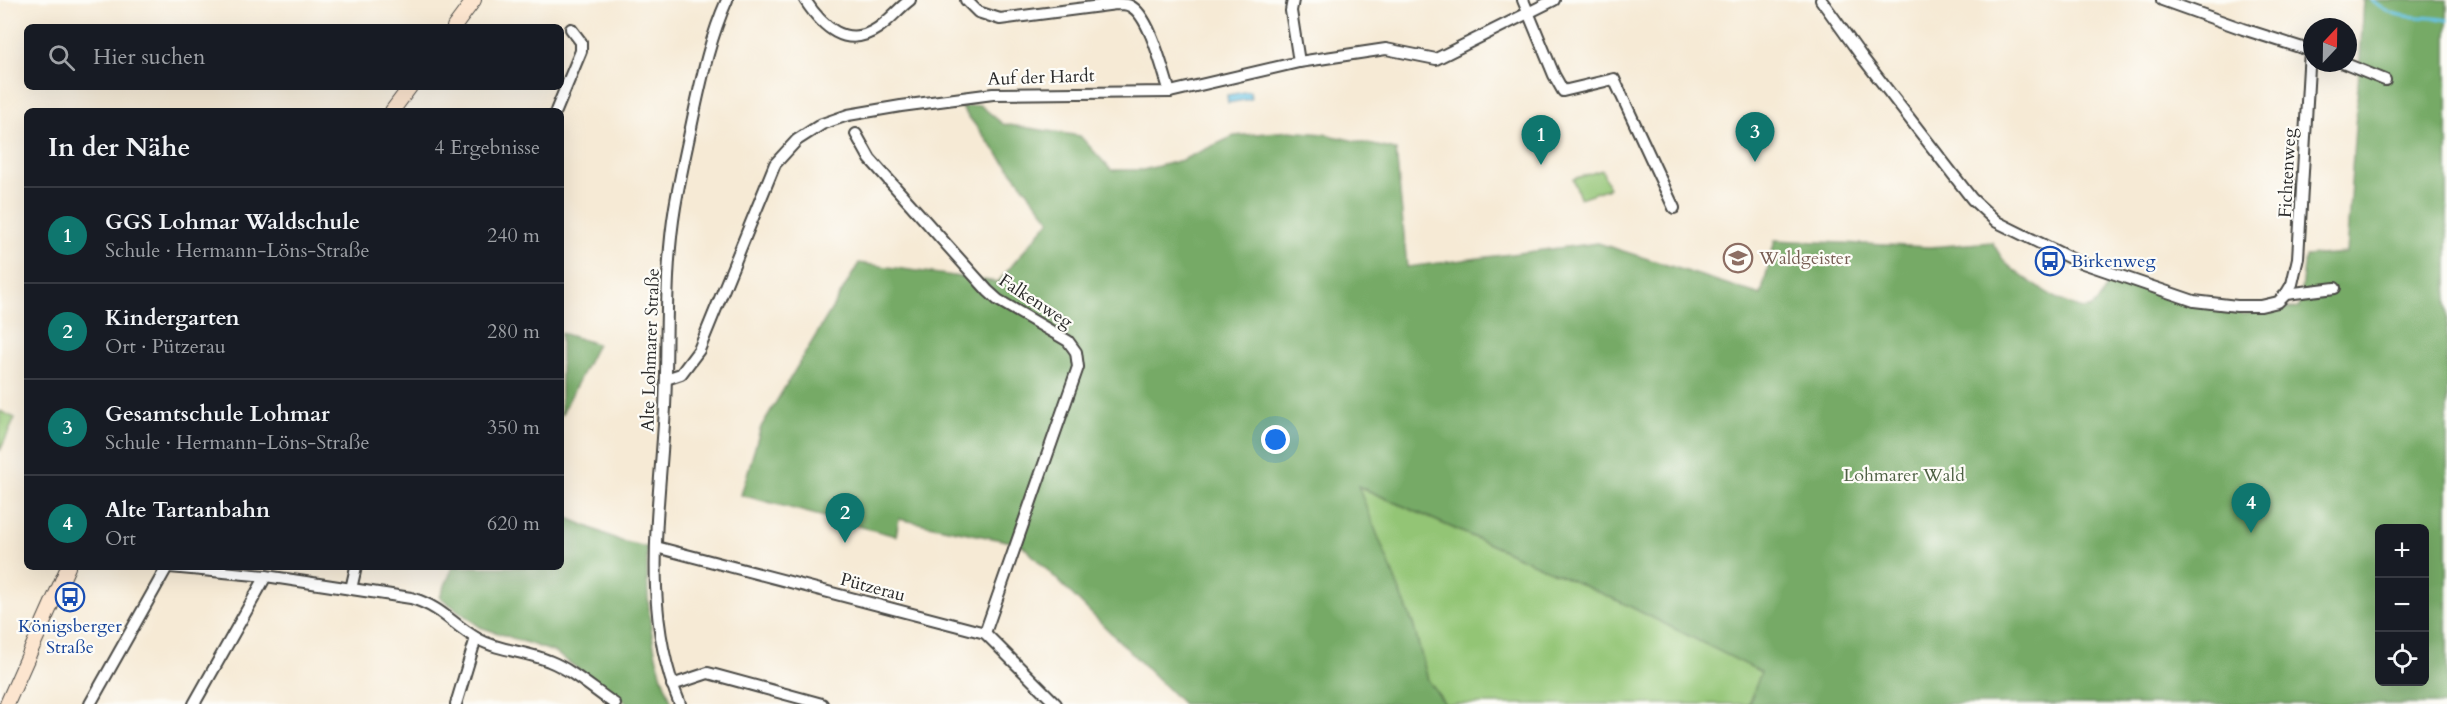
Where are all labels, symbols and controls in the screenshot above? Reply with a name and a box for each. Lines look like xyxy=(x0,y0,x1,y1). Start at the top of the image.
north arrow xyxy=(2303,18,2357,72)
search box xyxy=(24,24,564,90)
icon: search xyxy=(45,41,78,74)
text: Hier suchen xyxy=(93,42,206,72)
street label: Auf der Hardt xyxy=(987,63,1095,92)
pin: 3 xyxy=(1736,112,1774,162)
pin: 1 xyxy=(1522,116,1560,165)
street label: Fichtenweg xyxy=(2273,126,2302,219)
text: In der Nähe xyxy=(48,130,190,165)
text: 4 Ergebnisse xyxy=(434,134,540,161)
text: GGS Lohmar Waldschule xyxy=(105,207,360,237)
text: 1 xyxy=(62,222,73,249)
text: 240 m xyxy=(487,222,540,249)
text: Schule · Hermann-Löns-Straße xyxy=(105,237,370,264)
school or university icon: Waldgeister xyxy=(1722,242,1754,274)
bus stop icon: Birkenweg xyxy=(2034,245,2066,277)
place label: Waldgeister xyxy=(1758,246,1851,271)
place label: Birkenweg xyxy=(2071,249,2157,274)
street label: Alte Lohmarer Straße xyxy=(635,268,666,432)
street label: Falkenweg xyxy=(994,268,1078,335)
text: Kindergarten xyxy=(105,303,240,333)
text: 2 xyxy=(62,318,73,345)
text: 280 m xyxy=(487,318,540,345)
text: Ort · Pützerau xyxy=(105,333,226,360)
text: Gesamtschule Lohmar xyxy=(105,399,330,429)
text: 3 xyxy=(62,414,73,441)
text: 350 m xyxy=(487,414,540,441)
your location xyxy=(1261,425,1290,454)
text: Schule · Hermann-Löns-Straße xyxy=(105,429,370,456)
park label: Lohmarer Wald xyxy=(1843,463,1965,488)
pin: 4 xyxy=(2232,484,2270,533)
pin: 2 xyxy=(826,494,864,543)
text: Alte Tartanbahn xyxy=(105,495,270,525)
text: 4 xyxy=(62,510,73,537)
text: 620 m xyxy=(487,510,540,537)
map controls xyxy=(2375,524,2429,686)
button: + xyxy=(2375,524,2429,578)
text: Ort xyxy=(105,525,136,552)
street label: Pützerau xyxy=(837,567,908,608)
button: − xyxy=(2375,578,2429,632)
bus stop icon: Königsberger Straße xyxy=(54,581,86,613)
place label: Königsberger Straße xyxy=(18,614,122,660)
button: locate xyxy=(2375,632,2429,686)

